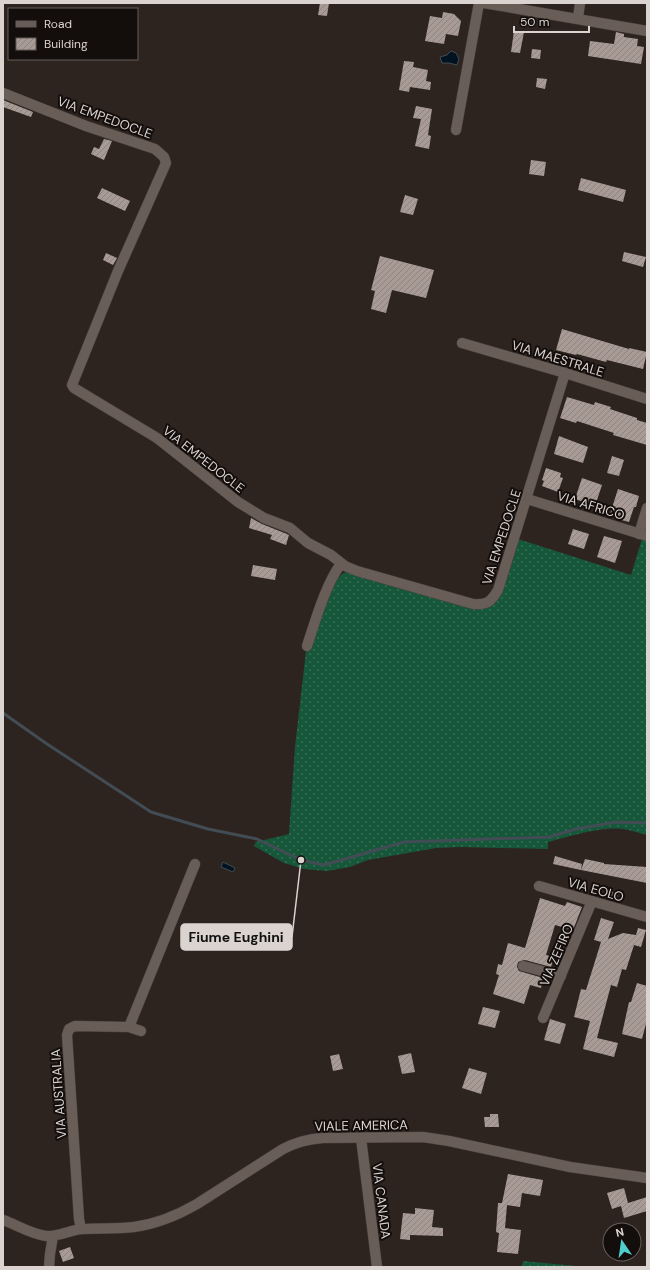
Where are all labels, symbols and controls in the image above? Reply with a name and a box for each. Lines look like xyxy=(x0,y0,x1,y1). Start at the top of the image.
legend xyxy=(8,8,138,60)
scale bar xyxy=(514,8,589,34)
text: 50 m xyxy=(520,14,549,30)
text: Road xyxy=(44,16,72,32)
text: Building xyxy=(44,36,88,52)
street label: VIA EMPEDOCLE xyxy=(55,92,154,142)
street label: VIA MAESTRALE xyxy=(510,336,606,381)
street label: VIA EMPEDOCLE xyxy=(159,422,248,497)
street label: VIA EMPEDOCLE xyxy=(478,487,525,587)
street label: VIA AFRICO xyxy=(555,487,627,524)
street label: VIA EOLO xyxy=(566,873,626,906)
street label: VIA ZEFIRO xyxy=(536,921,577,989)
callout: Fiume Eughini xyxy=(181,924,292,950)
text: Fiume Eughini xyxy=(188,928,284,946)
street label: VIA AUSTRALIA xyxy=(47,1048,70,1139)
street label: VIALE AMERICA xyxy=(314,1116,408,1135)
street label: VIA CANADA xyxy=(368,1162,395,1240)
north arrow xyxy=(602,1222,642,1262)
text: N xyxy=(614,1225,625,1240)

